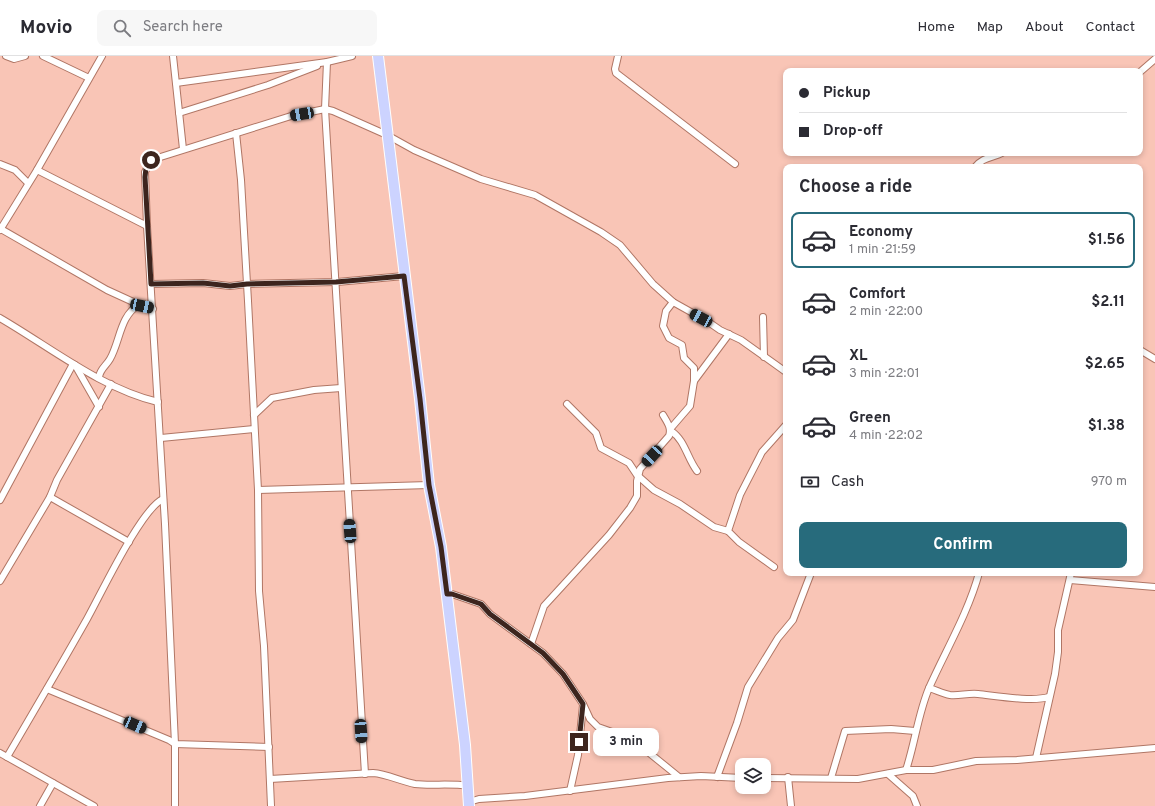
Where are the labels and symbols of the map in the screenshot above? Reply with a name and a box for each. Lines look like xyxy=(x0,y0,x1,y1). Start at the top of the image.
car xyxy=(289,106,315,122)
route start xyxy=(142,151,160,169)
car xyxy=(129,298,155,314)
car xyxy=(688,307,714,329)
car xyxy=(639,443,665,469)
car xyxy=(343,519,357,543)
car xyxy=(122,715,148,735)
car xyxy=(354,719,368,743)
callout: 3 min xyxy=(593,728,659,756)
route end xyxy=(570,733,588,751)

